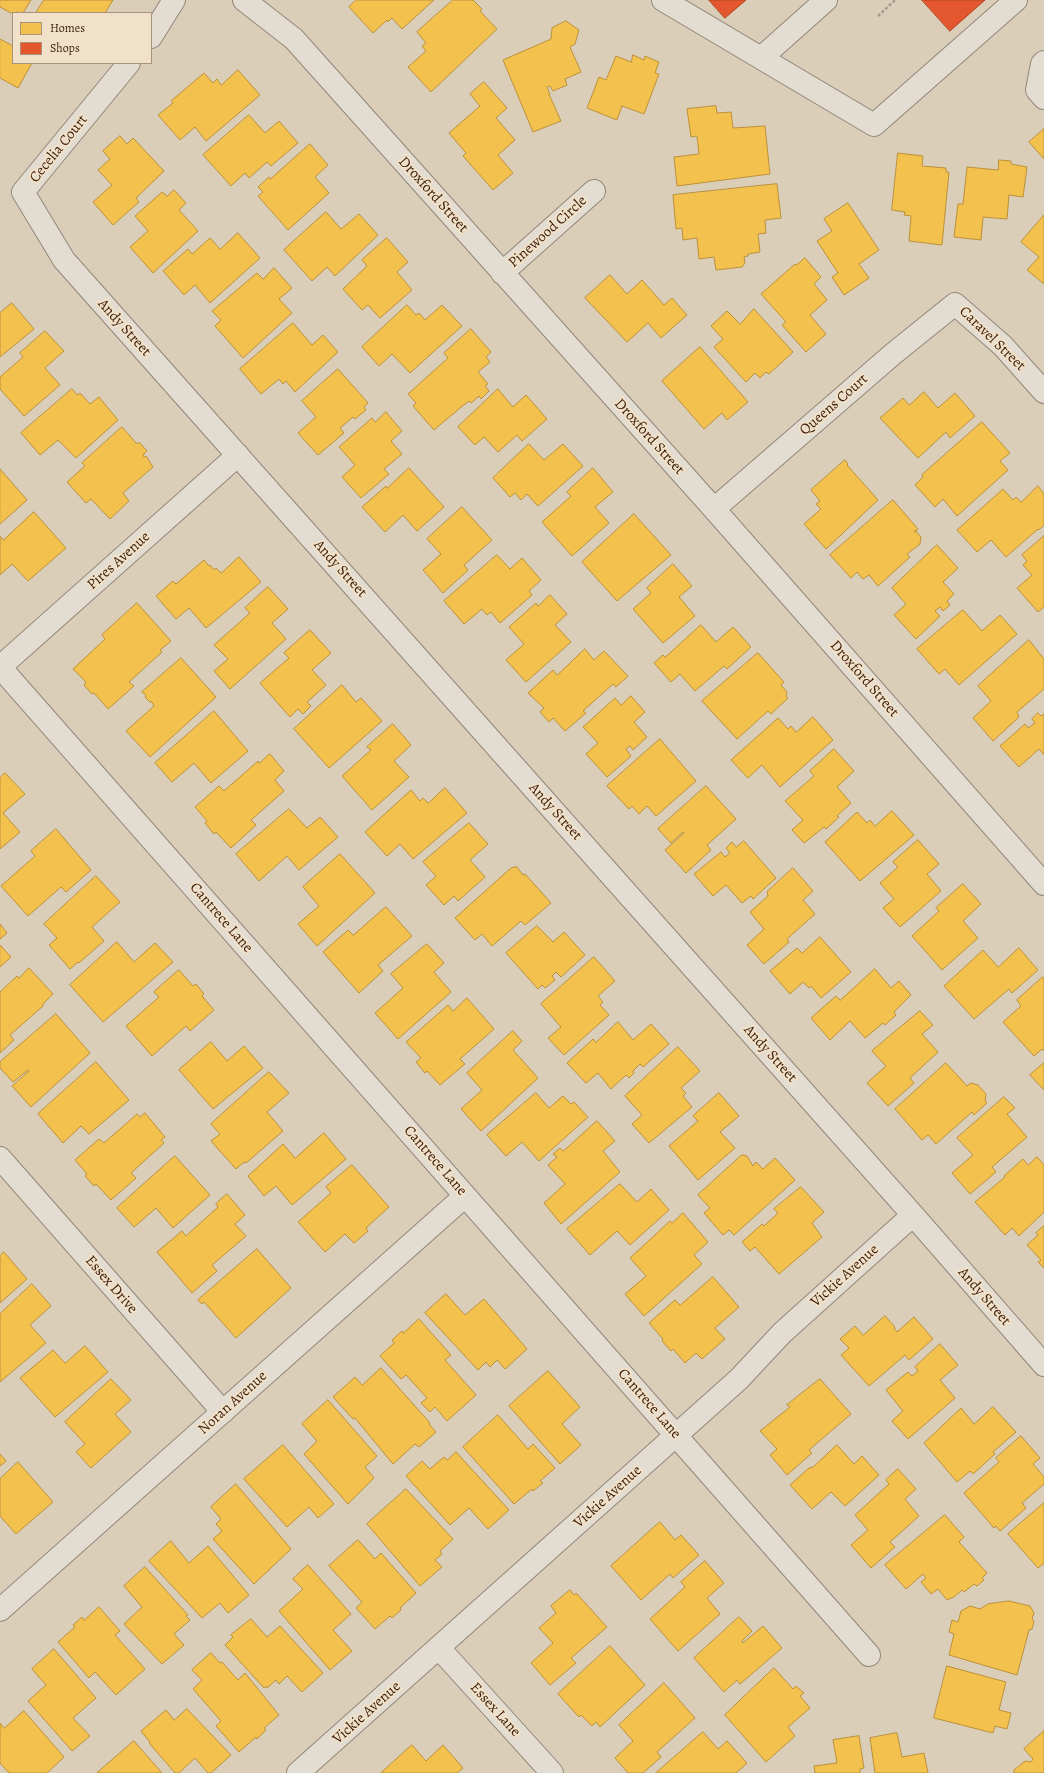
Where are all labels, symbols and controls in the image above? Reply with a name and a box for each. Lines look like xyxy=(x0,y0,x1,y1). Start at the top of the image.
legend xyxy=(12,12,152,64)
text: Homes xyxy=(50,20,85,36)
text: Shops xyxy=(50,40,80,56)
street label: Cecelia Court xyxy=(26,112,92,186)
street label: Droxford Street xyxy=(394,153,472,237)
street label: Pinewood Circle xyxy=(505,192,591,272)
street label: Andy Street xyxy=(93,295,155,361)
street label: Caravel Street xyxy=(955,303,1029,375)
street label: Queens Court xyxy=(796,370,872,440)
street label: Droxford Street xyxy=(610,395,688,479)
street label: Pires Avenue xyxy=(84,528,154,594)
street label: Andy Street xyxy=(309,536,371,602)
street label: Droxford Street xyxy=(826,637,902,721)
street label: Andy Street xyxy=(524,779,586,845)
street label: Cantrece Lane xyxy=(186,879,256,957)
street label: Andy Street xyxy=(739,1021,801,1087)
street label: Cantrece Lane xyxy=(400,1122,470,1200)
street label: Vickie Avenue xyxy=(807,1241,883,1311)
street label: Essex Drive xyxy=(81,1252,141,1318)
street label: Andy Street xyxy=(954,1264,1014,1330)
street label: Cantrece Lane xyxy=(614,1365,684,1443)
street label: Noran Avenue xyxy=(195,1367,271,1439)
street label: Vickie Avenue xyxy=(570,1462,646,1532)
street label: Vickie Avenue xyxy=(329,1678,405,1748)
street label: Essex Lane xyxy=(466,1679,524,1741)

